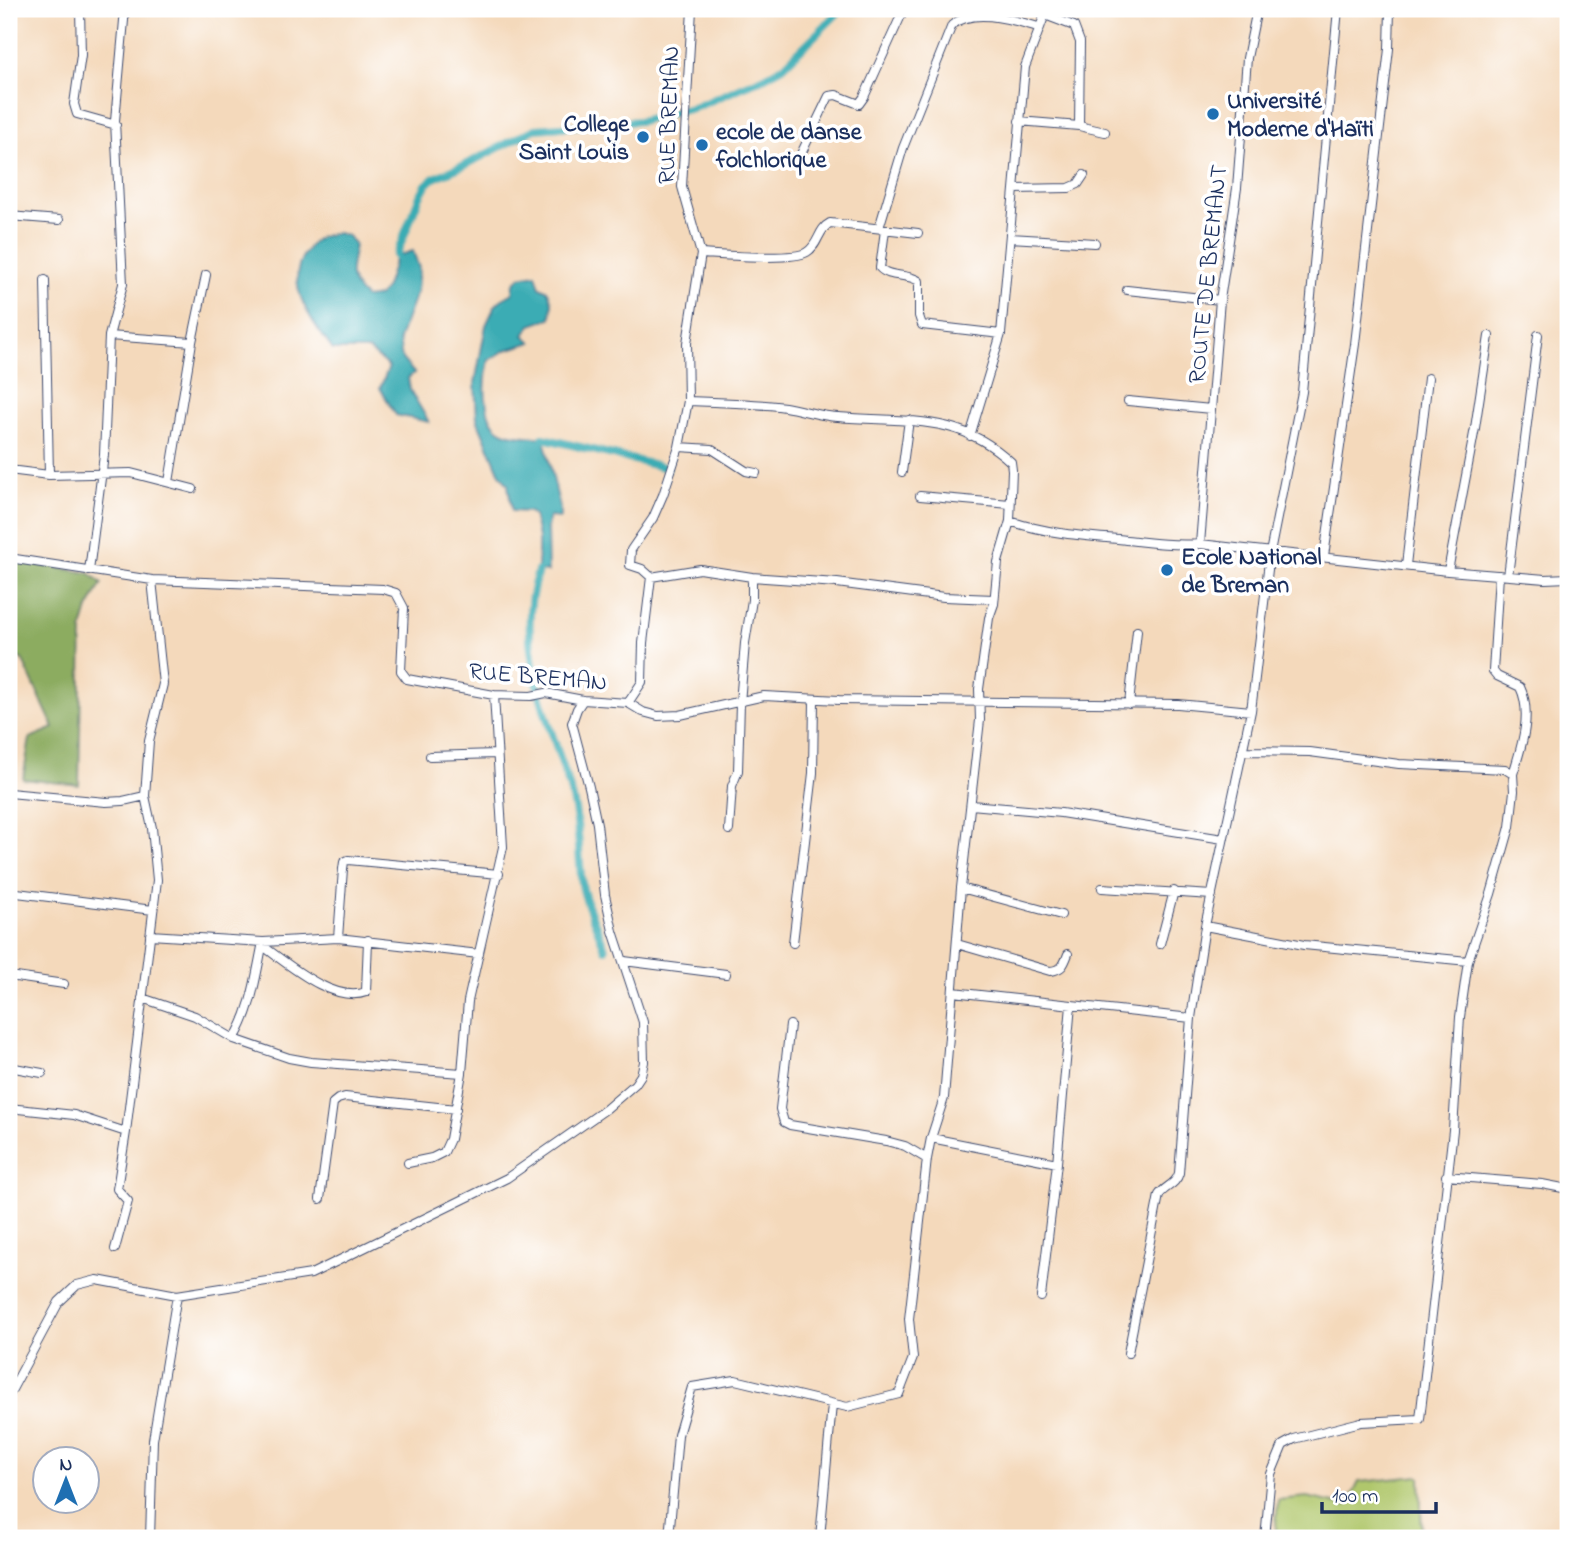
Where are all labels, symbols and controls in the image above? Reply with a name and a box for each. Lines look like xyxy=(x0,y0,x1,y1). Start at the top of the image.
street label: RUE BREMAN xyxy=(651,45,690,185)
place label: Université Moderne d'Haïti xyxy=(1227,85,1374,148)
marker: Université Moderne d'Haïti xyxy=(1205,106,1221,122)
place label: College Saint Louis xyxy=(519,108,630,171)
place label: ecole de danse folchlorique xyxy=(715,116,863,179)
marker: College Saint Louis xyxy=(635,129,651,145)
marker: ecole de danse folchlorique xyxy=(694,137,710,153)
street label: ROUTE DE BREMANT xyxy=(1181,163,1238,386)
place label: Ecole National de Breman xyxy=(1181,541,1322,604)
marker: Ecole National de Breman xyxy=(1159,562,1175,578)
street label: RUE BREMAN xyxy=(467,655,608,702)
north arrow xyxy=(32,1446,102,1516)
text: N xyxy=(60,1452,73,1479)
scale bar xyxy=(1322,1470,1435,1514)
text: 100 m xyxy=(1332,1482,1378,1512)

